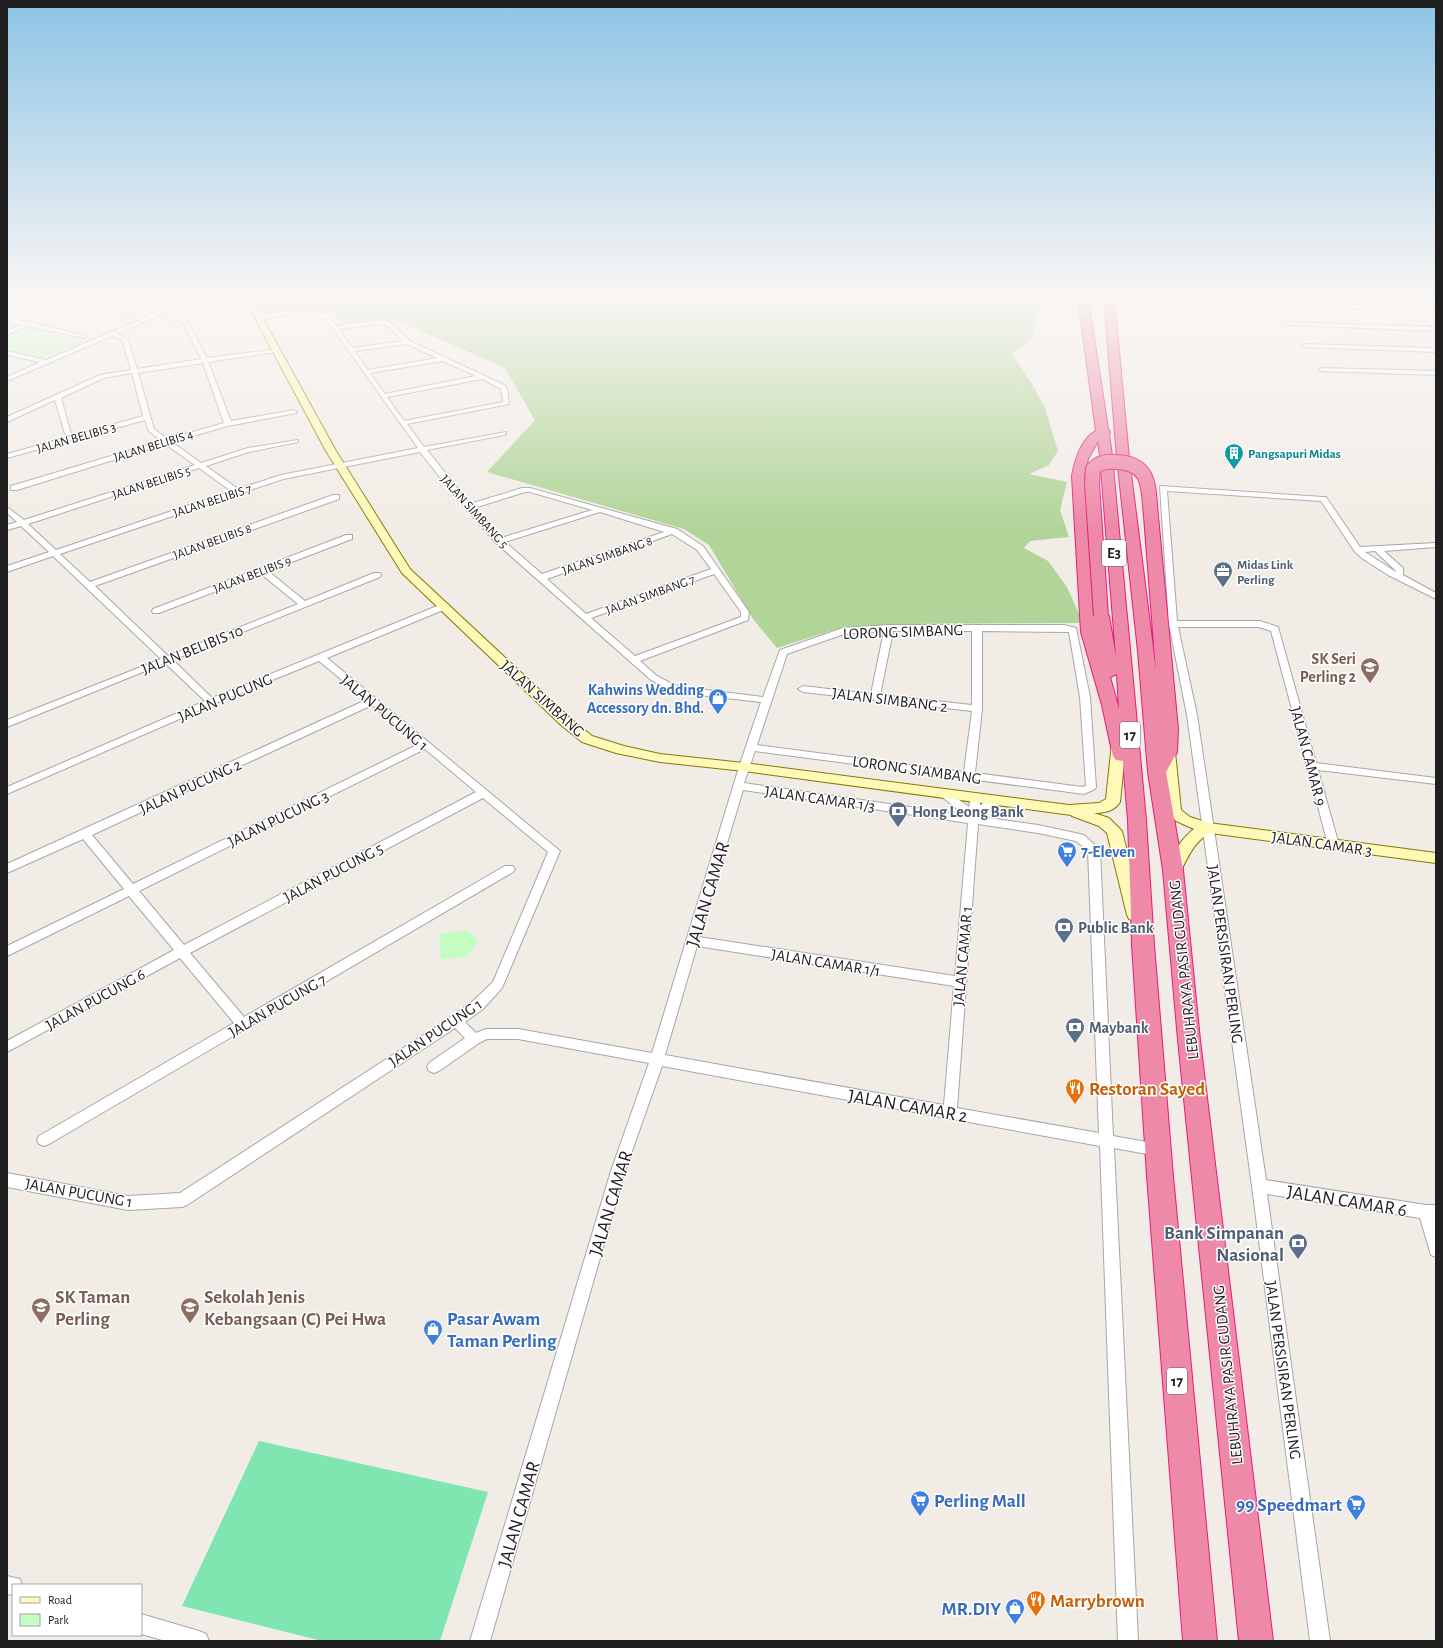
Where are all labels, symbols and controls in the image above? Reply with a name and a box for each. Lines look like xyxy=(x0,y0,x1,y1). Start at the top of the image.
street label: JALAN BELIBIS 3 xyxy=(35,421,117,456)
street label: JALAN BELIBIS 4 xyxy=(112,428,195,465)
building icon: Pangsapuri Midas xyxy=(1223,442,1245,470)
place label: Pangsapuri Midas xyxy=(1248,448,1341,461)
street label: JALAN BELIBIS 5 xyxy=(111,465,192,502)
street label: JALAN SIMBANG 5 xyxy=(438,473,510,551)
street label: JALAN BELIBIS 7 xyxy=(172,482,254,520)
street label: JALAN BELIBIS 8 xyxy=(172,522,254,563)
street label: JALAN SIMBANG 8 xyxy=(561,535,654,578)
road number: E3 xyxy=(1102,540,1126,566)
street label: JALAN BELIBIS 9 xyxy=(212,555,293,596)
place label: Midas Link Perling xyxy=(1237,559,1294,587)
office icon: Midas Link Perling xyxy=(1212,560,1234,588)
street label: JALAN SIMBANG 7 xyxy=(604,573,697,618)
street label: JALAN BELIBIS 10 xyxy=(139,622,245,678)
street label: LORONG SIMBANG xyxy=(842,622,964,642)
place label: SK Seri Perling 2 xyxy=(1300,651,1356,685)
school or university icon: SK Seri Perling 2 xyxy=(1359,656,1381,684)
street label: JALAN SIMBANG xyxy=(497,657,587,740)
street label: JALAN PUCUNG xyxy=(176,671,275,725)
street label: JALAN PUCUNG 1 xyxy=(338,672,431,754)
place label: Kahwins Wedding Accessory dn. Bhd. xyxy=(587,682,705,717)
street label: JALAN SIMBANG 2 xyxy=(831,685,949,715)
shop icon: Kahwins Wedding Accessory dn. Bhd. xyxy=(707,687,729,715)
street label: JALAN CAMAR 9 xyxy=(1287,705,1329,808)
road number: 17 xyxy=(1120,722,1140,748)
street label: LORONG SIAMBANG xyxy=(851,753,982,787)
street label: JALAN PUCUNG 2 xyxy=(137,756,244,818)
street label: JALAN CAMAR 1/3 xyxy=(764,783,876,815)
street label: JALAN PUCUNG 3 xyxy=(226,788,331,850)
bank icon: Hong Leong Bank xyxy=(887,800,909,828)
place label: Hong Leong Bank xyxy=(912,804,1024,820)
street label: JALAN CAMAR 3 xyxy=(1271,829,1373,859)
street label: JALAN CAMAR xyxy=(683,839,733,949)
street label: JALAN PUCUNG 5 xyxy=(281,840,386,906)
supermarket icon: 7-Eleven xyxy=(1056,840,1078,868)
place label: 7-Eleven xyxy=(1081,844,1135,860)
street label: JALAN PERSISIRAN PERLING xyxy=(1205,864,1245,1044)
street label: LEBUHRAYA PASIR GUDANG xyxy=(1167,879,1201,1060)
street label: JALAN CAMAR 1 xyxy=(951,906,975,1007)
bank icon: Public Bank xyxy=(1053,916,1075,944)
place label: Public Bank xyxy=(1078,920,1154,936)
street label: JALAN CAMAR 1/1 xyxy=(770,946,882,980)
street label: JALAN PUCUNG 6 xyxy=(43,966,148,1034)
street label: JALAN PUCUNG 7 xyxy=(226,971,329,1040)
street label: JALAN PUCUNG 1 xyxy=(386,996,485,1070)
bank icon: Maybank xyxy=(1064,1016,1086,1044)
place label: Maybank xyxy=(1089,1020,1149,1037)
restaurant icon: Restoran Sayed xyxy=(1064,1077,1086,1105)
place label: Restoran Sayed xyxy=(1089,1080,1205,1099)
street label: JALAN CAMAR 2 xyxy=(846,1087,969,1126)
street label: JALAN CAMAR xyxy=(586,1148,636,1258)
street label: JALAN PUCUNG 1 xyxy=(24,1176,134,1210)
street label: JALAN CAMAR 6 xyxy=(1285,1183,1408,1220)
place label: Bank Simpanan Nasional xyxy=(1164,1224,1284,1265)
bank icon: Bank Simpanan Nasional xyxy=(1287,1232,1309,1260)
street label: JALAN PERSISIRAN PERLING xyxy=(1263,1280,1303,1460)
street label: LEBUHRAYA PASIR GUDANG xyxy=(1211,1284,1245,1465)
place label: SK Taman Perling xyxy=(55,1288,130,1329)
place label: Sekolah Jenis Kebangsaan (C) Pei Hwa xyxy=(204,1288,386,1329)
school or university icon: SK Taman Perling xyxy=(30,1296,52,1324)
school or university icon: Sekolah Jenis Kebangsaan (C) Pei Hwa xyxy=(179,1296,201,1324)
place label: Pasar Awam Taman Perling xyxy=(447,1310,557,1351)
shop icon: Pasar Awam Taman Perling xyxy=(422,1318,444,1346)
road number: 17 xyxy=(1167,1368,1187,1394)
street label: JALAN CAMAR xyxy=(495,1459,544,1570)
supermarket icon: Perling Mall xyxy=(909,1489,931,1517)
place label: Perling Mall xyxy=(934,1492,1026,1511)
supermarket icon: 99 Speedmart xyxy=(1345,1493,1367,1521)
place label: 99 Speedmart xyxy=(1236,1496,1343,1515)
legend xyxy=(12,1584,142,1636)
restaurant icon: Marrybrown xyxy=(1025,1589,1047,1617)
place label: Marrybrown xyxy=(1050,1592,1145,1611)
text: Road xyxy=(48,1594,72,1606)
shop icon: MR.DIY xyxy=(1004,1597,1026,1625)
place label: MR.DIY xyxy=(942,1600,1001,1619)
text: Park xyxy=(48,1614,69,1626)

